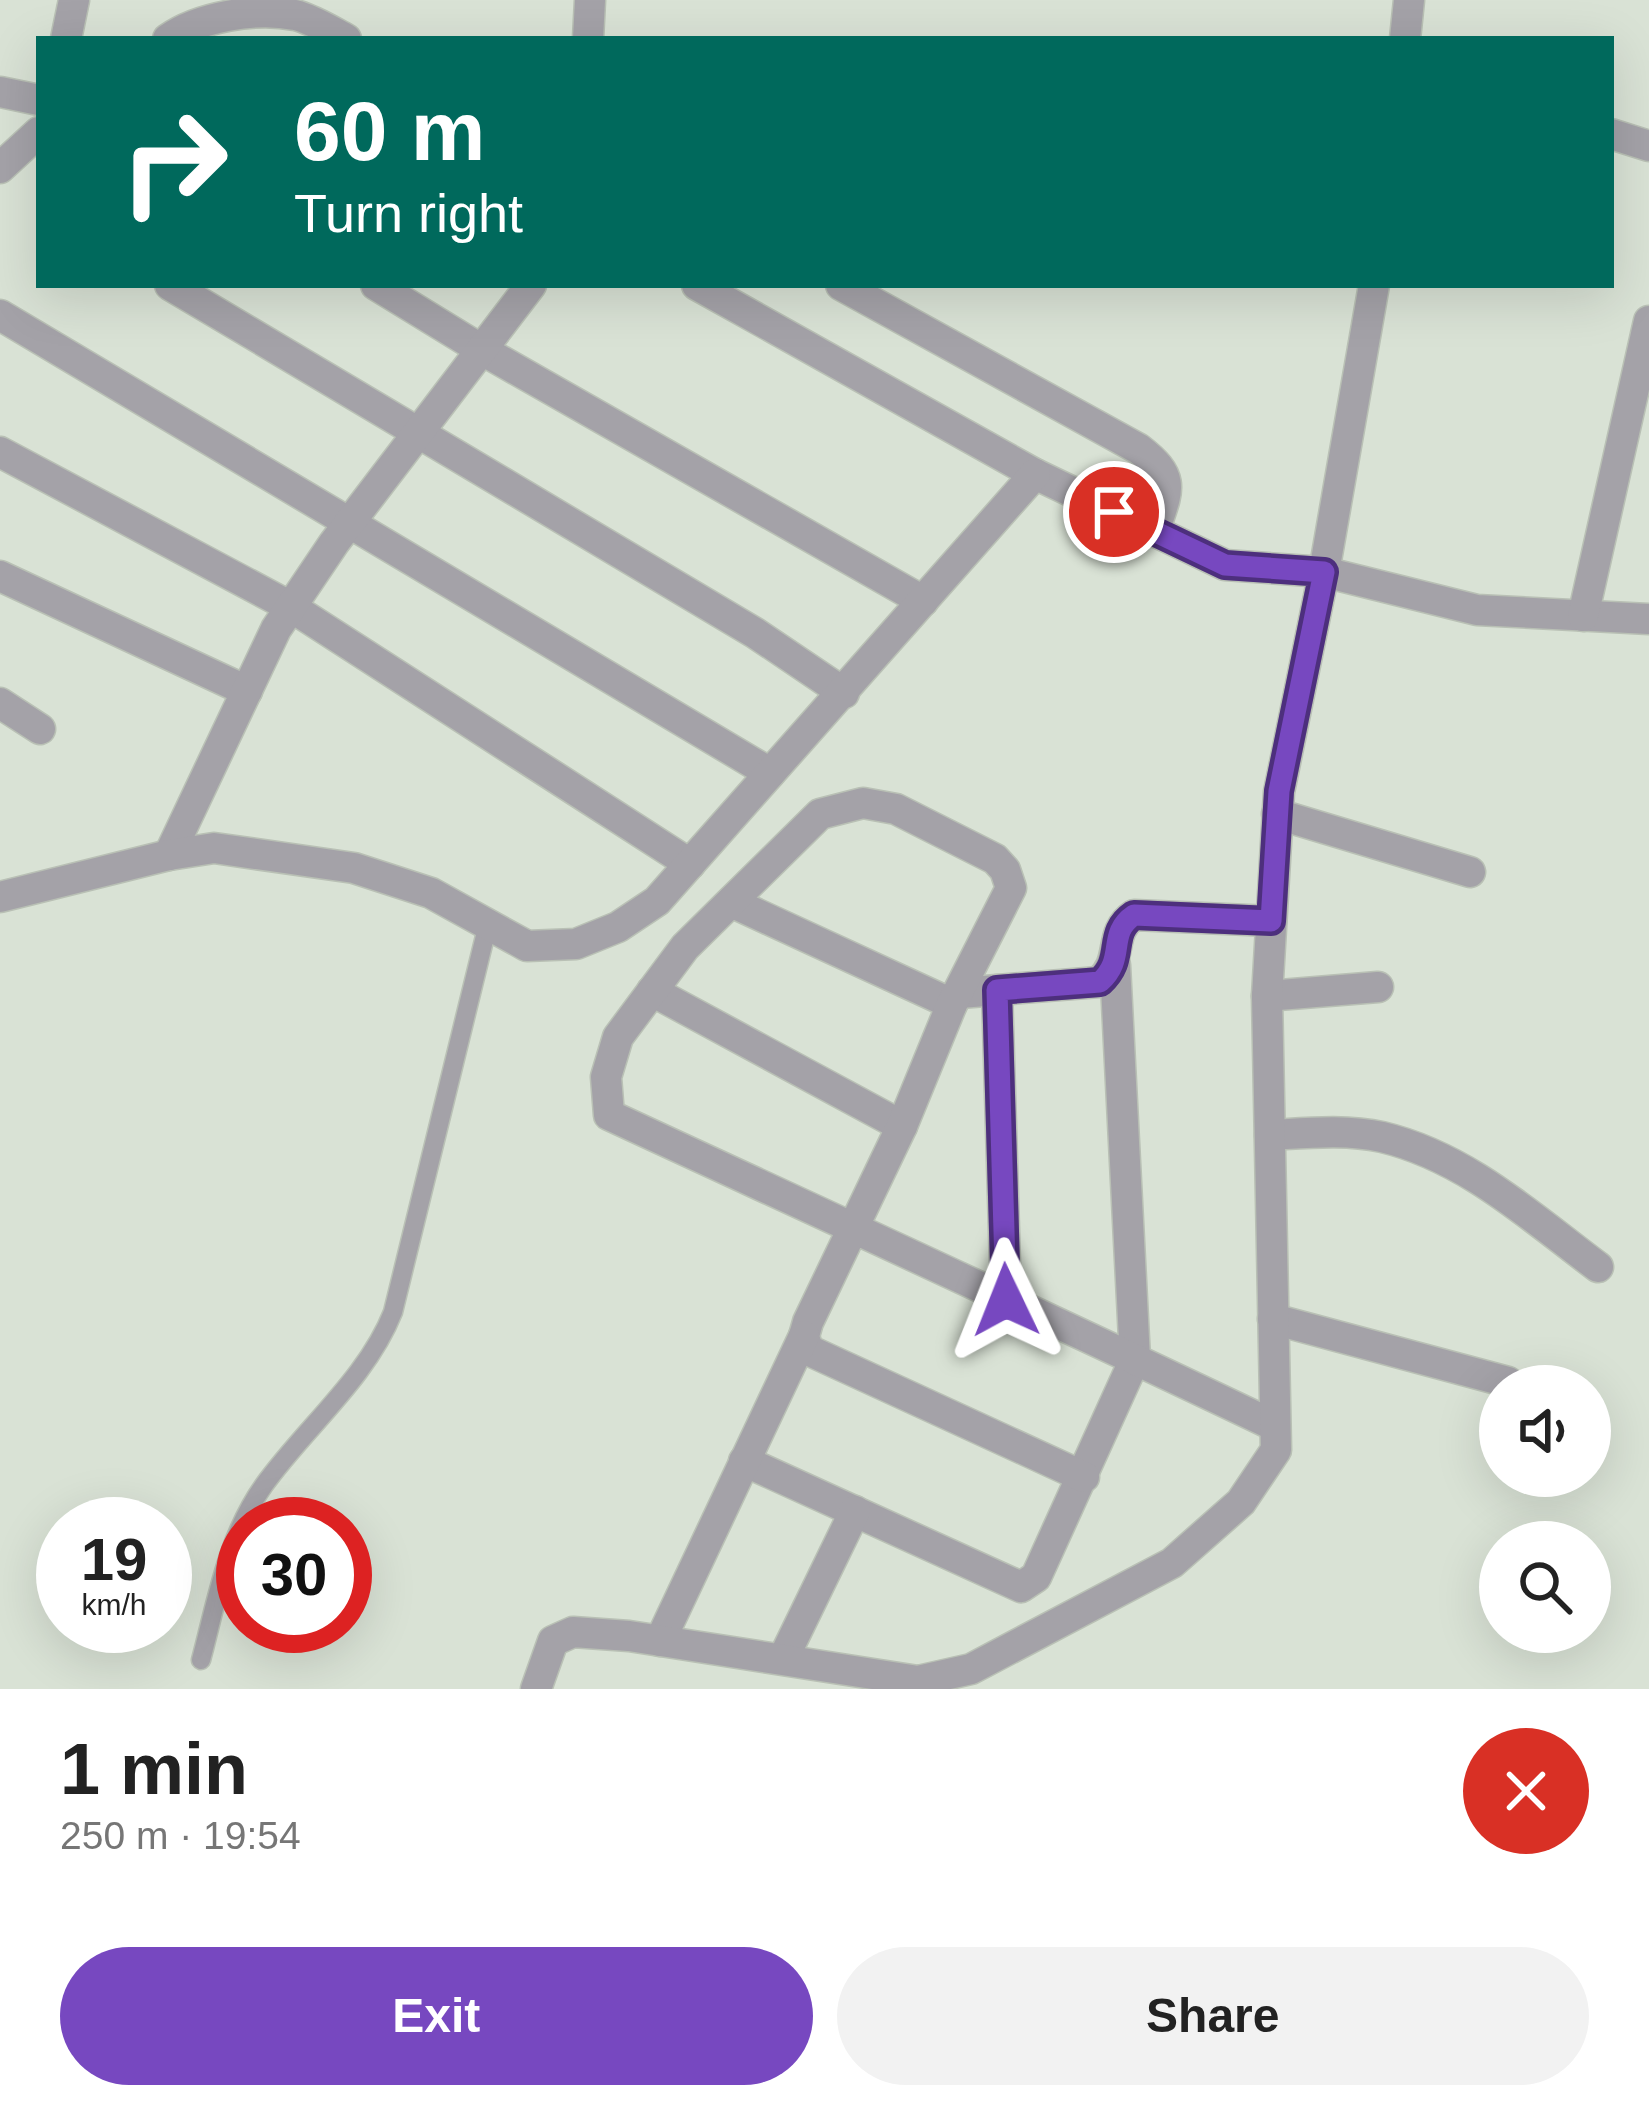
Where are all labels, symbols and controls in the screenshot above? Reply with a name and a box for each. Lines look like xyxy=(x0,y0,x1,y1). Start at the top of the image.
icon: right xyxy=(96,84,252,240)
text: 60 m xyxy=(294,84,485,178)
text: Turn right xyxy=(294,183,523,243)
pin xyxy=(1063,461,1165,563)
icon: arrive xyxy=(1081,479,1147,545)
position arrow xyxy=(943,1237,1069,1363)
map controls xyxy=(1479,1365,1611,1653)
button: sound xyxy=(1479,1365,1611,1497)
speed limit sign: 30 xyxy=(216,1497,372,1653)
button: search xyxy=(1479,1521,1611,1653)
text: 19 xyxy=(81,1526,147,1593)
text: km/h xyxy=(81,1588,147,1621)
button: close xyxy=(1463,1728,1589,1854)
text: 1 min xyxy=(60,1729,248,1809)
text: 250 m · 19:54 xyxy=(60,1814,301,1857)
button: Exit xyxy=(60,1947,813,2085)
button: Share xyxy=(837,1947,1589,2085)

